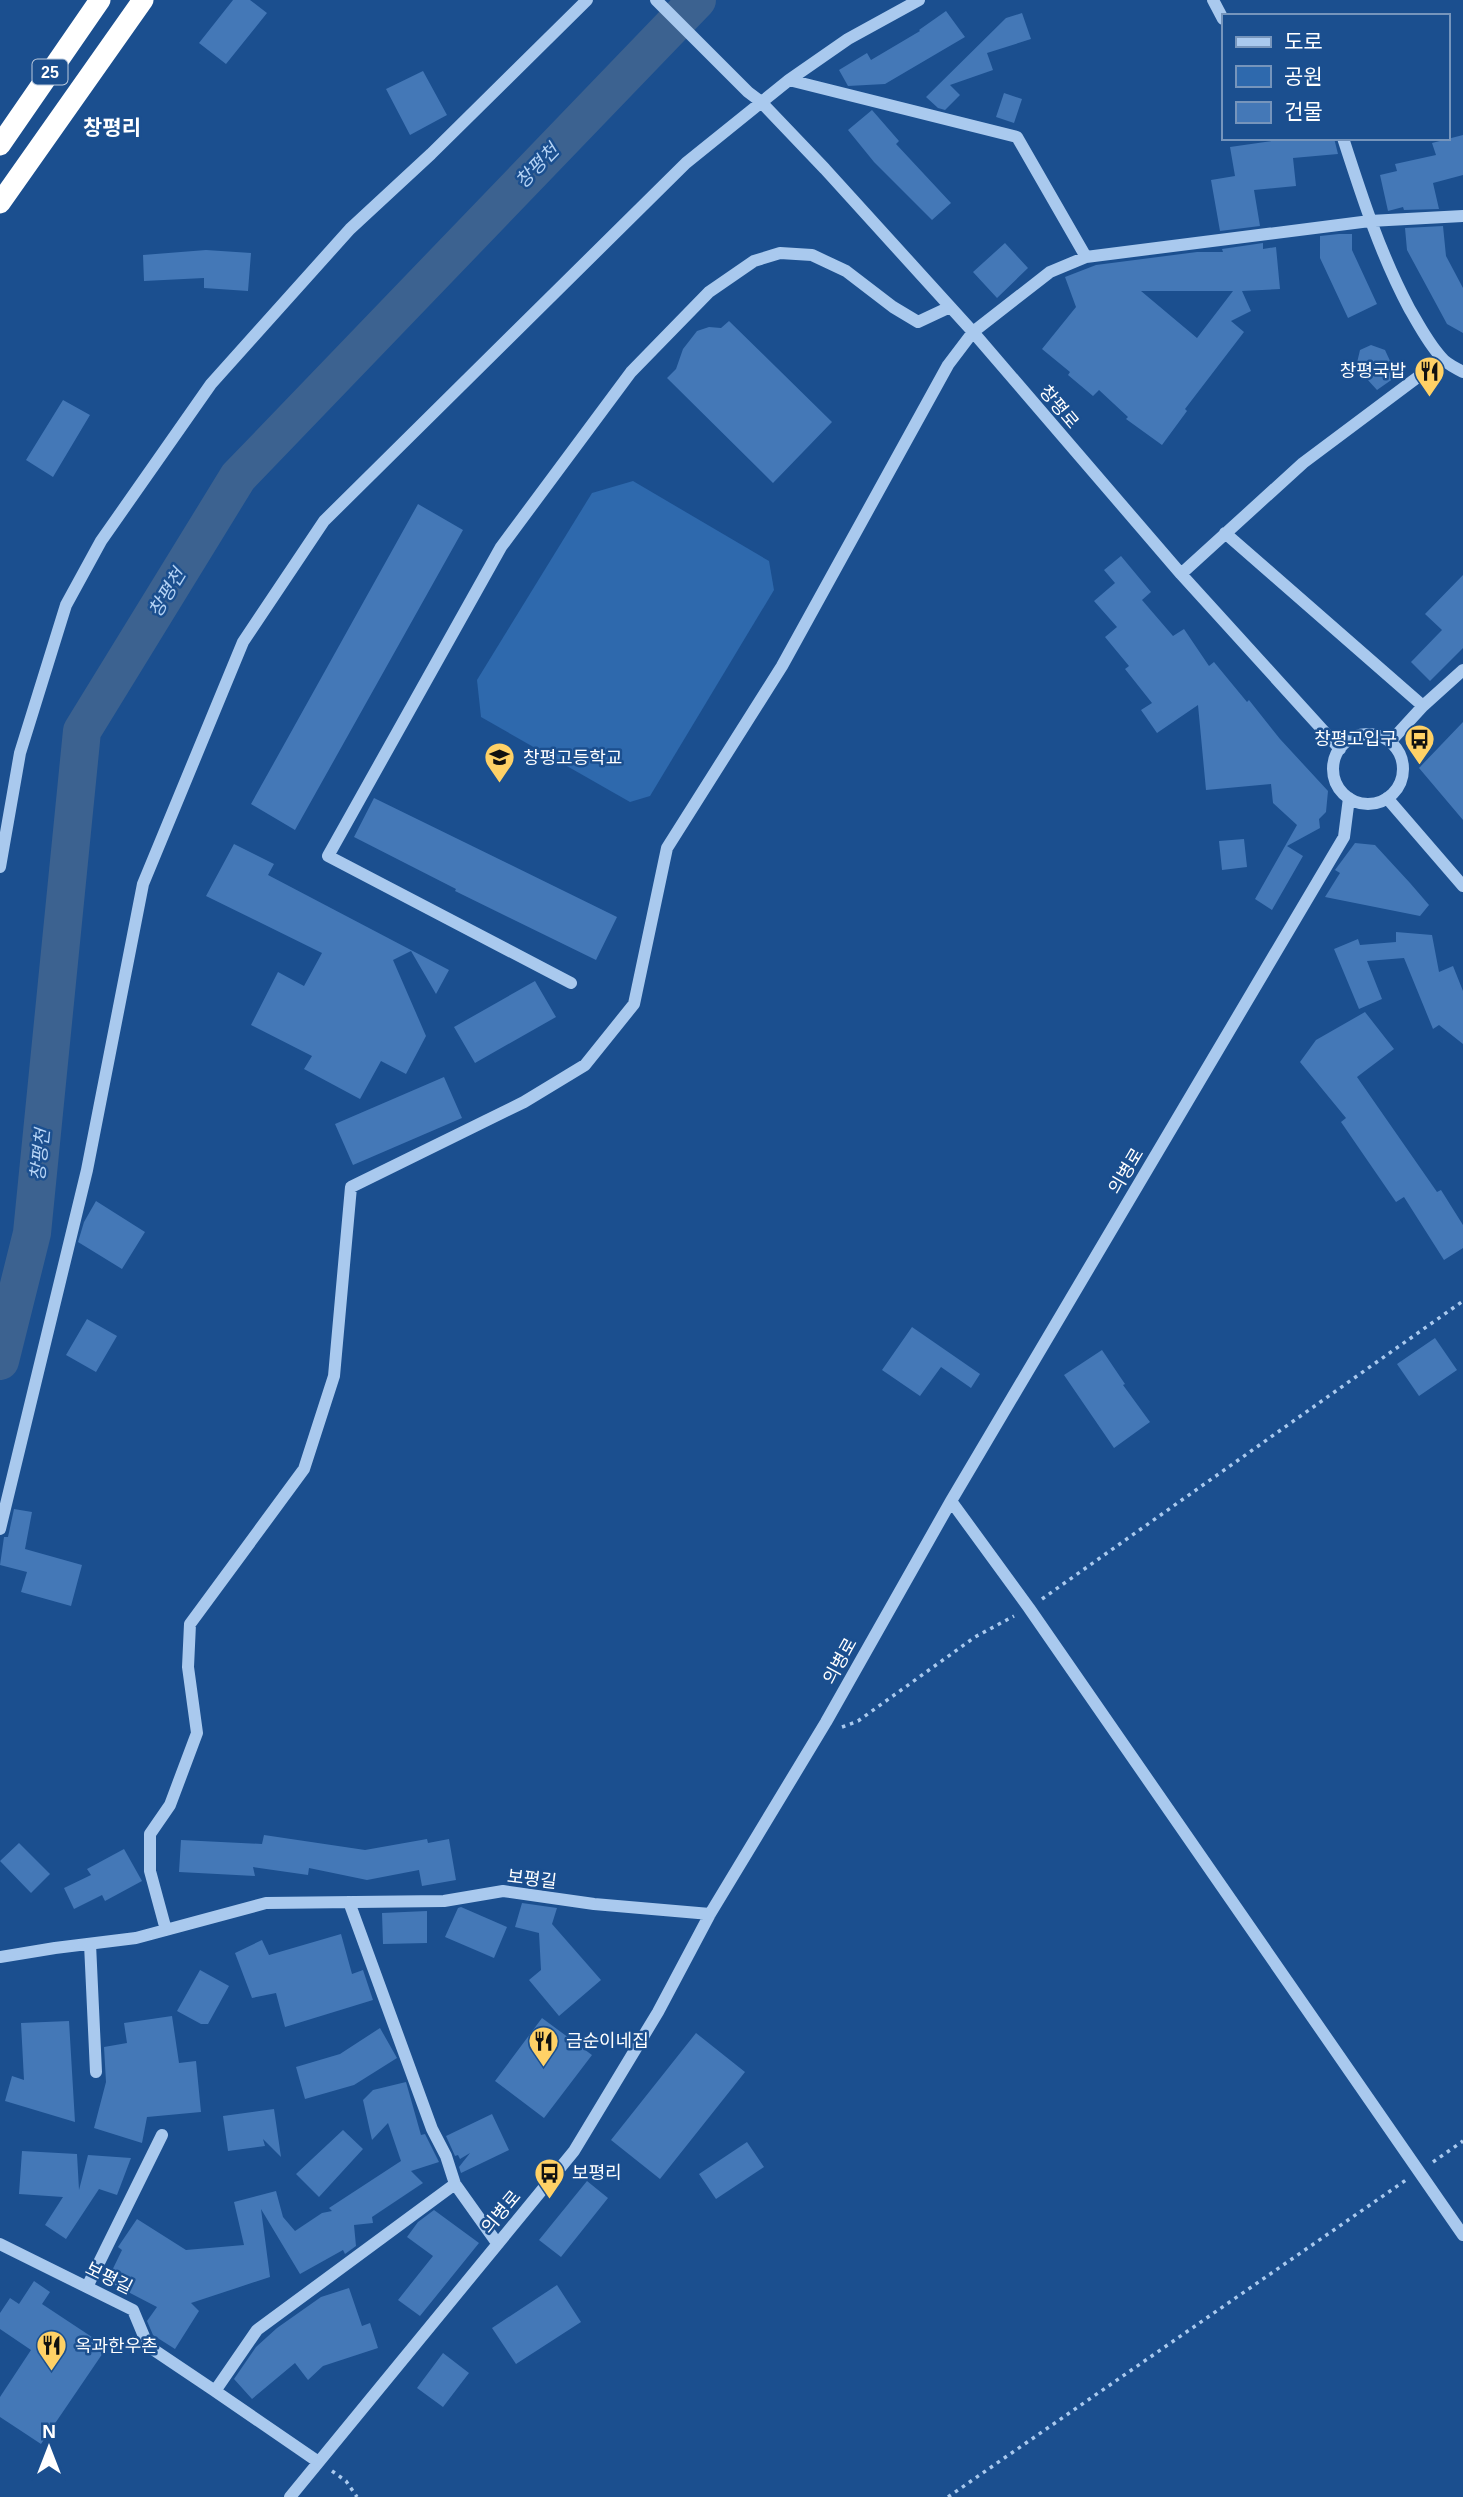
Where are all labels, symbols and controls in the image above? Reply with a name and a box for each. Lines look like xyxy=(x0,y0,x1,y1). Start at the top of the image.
legend xyxy=(1222,14,1449,140)
text: 도로 xyxy=(1284,30,1323,53)
road number: 25 xyxy=(32,60,68,85)
text: 공원 xyxy=(1284,65,1323,88)
text: 건물 xyxy=(1284,100,1323,123)
district label: 창평리 xyxy=(83,116,141,139)
water label: 창평천 xyxy=(511,139,564,192)
restaurant icon: 창평국밥 xyxy=(1412,354,1446,398)
place label: 창평국밥 xyxy=(1340,361,1406,381)
street label: 창평로 xyxy=(1035,382,1083,432)
water label: 창평천 xyxy=(144,564,190,621)
bus stop icon: 창평고입구 xyxy=(1403,722,1437,766)
place label: 창평고입구 xyxy=(1314,729,1397,749)
school or university icon: 창평고등학교 xyxy=(483,741,517,785)
place label: 창평고등학교 xyxy=(523,748,622,768)
water label: 창평천 xyxy=(27,1126,53,1182)
street label: 의병로 xyxy=(1105,1145,1147,1197)
street label: 의병로 xyxy=(819,1634,861,1688)
street label: 보평길 xyxy=(506,1866,558,1892)
restaurant icon: 금순이네집 xyxy=(526,2024,560,2068)
place label: 금순이네집 xyxy=(566,2031,649,2051)
bus stop icon: 보평리 xyxy=(532,2156,566,2200)
place label: 보평리 xyxy=(572,2163,622,2183)
street label: 의병로 xyxy=(477,2187,525,2237)
street label: 보평길 xyxy=(82,2258,136,2298)
restaurant icon: 옥과한우촌 xyxy=(35,2329,69,2373)
place label: 옥과한우촌 xyxy=(75,2336,158,2356)
north arrow xyxy=(14,2413,84,2483)
text: N xyxy=(42,2421,56,2442)

